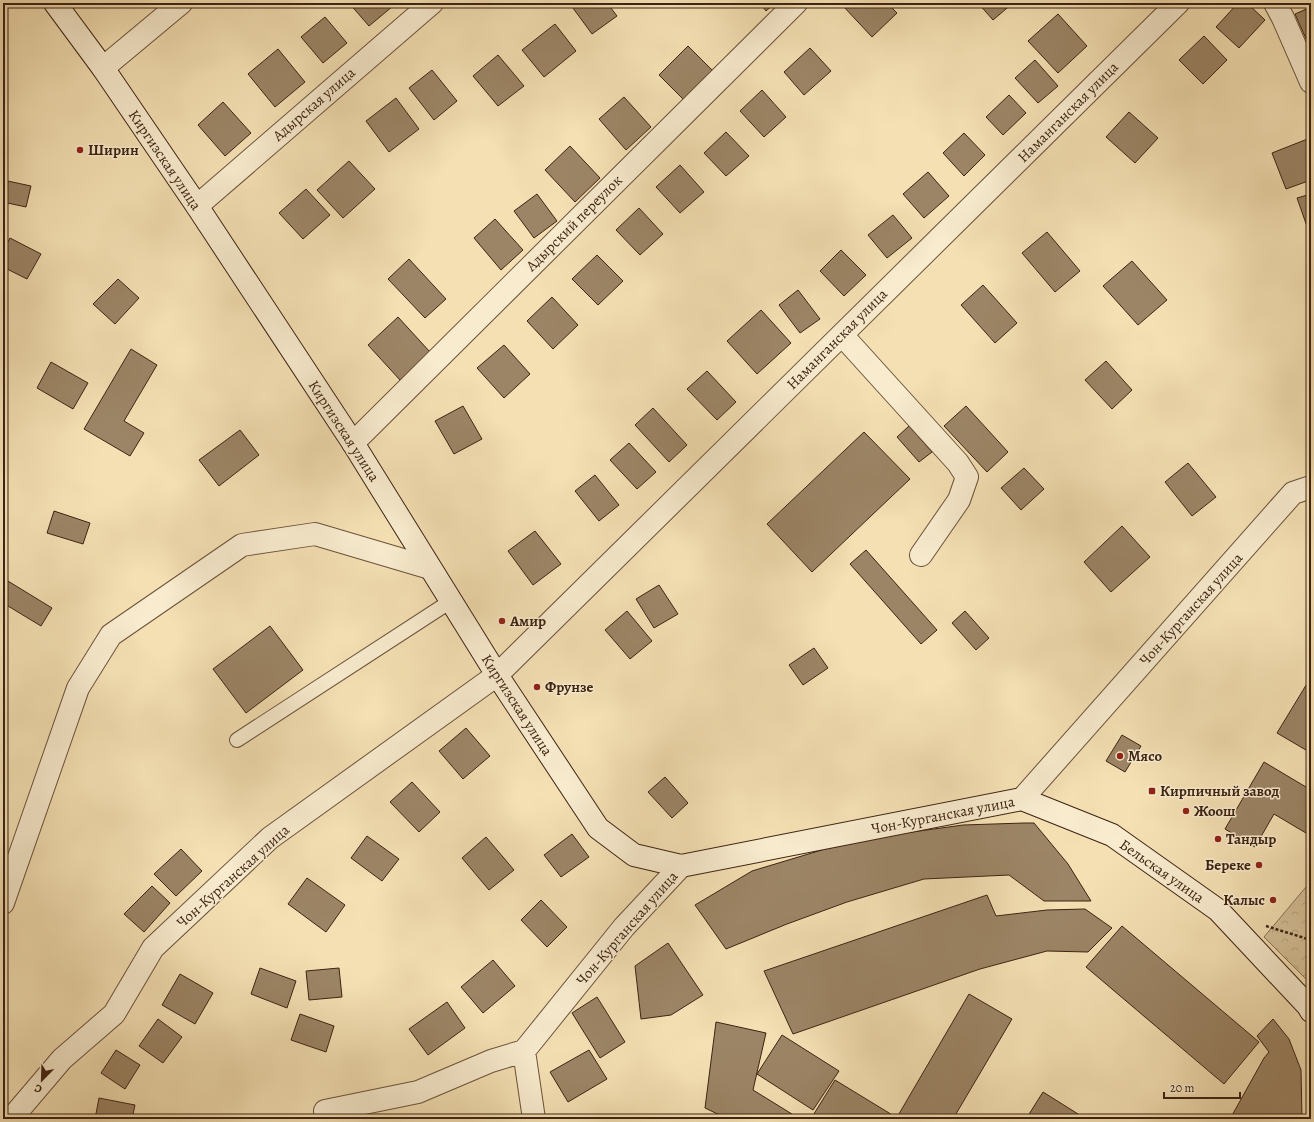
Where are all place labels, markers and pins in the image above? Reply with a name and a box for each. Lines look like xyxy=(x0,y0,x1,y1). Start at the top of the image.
place label: Ширин xyxy=(88,140,139,160)
marker: Ширин xyxy=(75,145,85,155)
place label: Амир xyxy=(509,611,546,631)
marker: Амир xyxy=(497,616,507,626)
place label: Фрунзе xyxy=(545,677,594,697)
marker: Фрунзе xyxy=(532,682,542,692)
place label: Мясо xyxy=(1128,746,1162,766)
marker: Мясо xyxy=(1115,751,1125,761)
place label: Кирпичный завод xyxy=(1160,781,1280,801)
marker: Кирпичный завод xyxy=(1147,786,1157,796)
place label: Жоош xyxy=(1194,801,1236,821)
marker: Жоош xyxy=(1181,806,1191,816)
place label: Тандыр xyxy=(1226,829,1276,849)
marker: Тандыр xyxy=(1213,834,1223,844)
place label: Береке xyxy=(1205,855,1251,875)
marker: Береке xyxy=(1254,860,1264,870)
place label: Калыс xyxy=(1223,890,1265,910)
marker: Калыс xyxy=(1268,895,1278,905)

